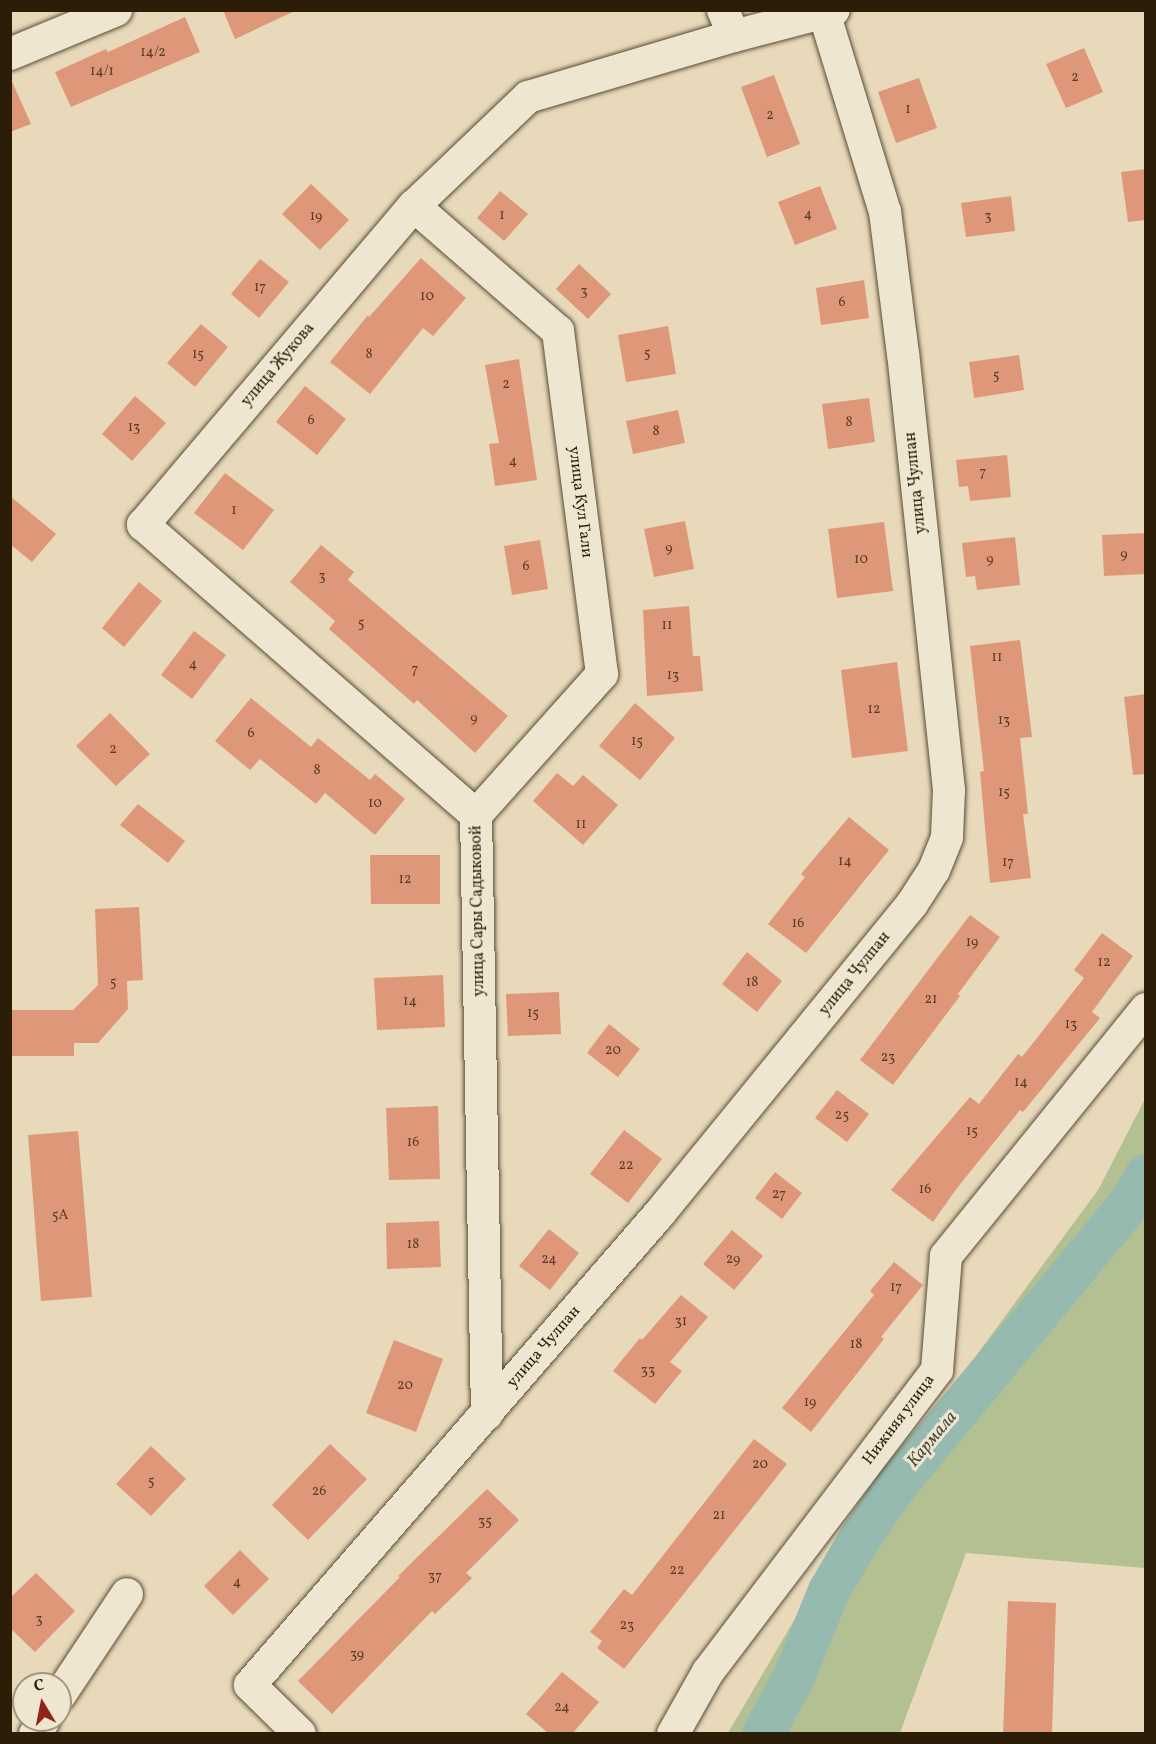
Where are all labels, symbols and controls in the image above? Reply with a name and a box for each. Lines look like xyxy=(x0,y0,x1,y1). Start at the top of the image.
house number: 14/2 xyxy=(140,45,166,61)
house number: 14/1 xyxy=(90,64,114,80)
house number: 2 xyxy=(1071,70,1079,86)
house number: 1 xyxy=(905,102,911,118)
house number: 2 xyxy=(766,108,774,124)
house number: 4 xyxy=(804,207,812,223)
house number: 1 xyxy=(499,208,505,224)
house number: 19 xyxy=(310,209,322,225)
house number: 3 xyxy=(984,209,992,225)
house number: 17 xyxy=(254,280,266,296)
house number: 3 xyxy=(580,284,588,300)
house number: 10 xyxy=(420,289,434,305)
house number: 6 xyxy=(838,295,846,311)
street label: улица Жукова xyxy=(237,319,319,411)
house number: 5 xyxy=(644,346,650,362)
house number: 15 xyxy=(192,347,204,363)
house number: 8 xyxy=(365,347,373,363)
house number: 5 xyxy=(993,368,999,384)
house number: 2 xyxy=(502,377,510,393)
house number: 6 xyxy=(307,413,315,429)
house number: 8 xyxy=(845,415,853,431)
house number: 13 xyxy=(128,420,140,436)
house number: 8 xyxy=(652,424,660,440)
street label: улица Чулпан xyxy=(901,431,931,535)
street label: улица Кул Гали xyxy=(564,445,596,559)
house number: 4 xyxy=(509,454,517,470)
house number: 7 xyxy=(980,465,986,481)
house number: 1 xyxy=(231,503,237,519)
house number: 9 xyxy=(665,541,673,557)
house number: 9 xyxy=(1120,547,1128,563)
house number: 10 xyxy=(854,552,868,568)
house number: 9 xyxy=(986,552,994,568)
house number: 6 xyxy=(522,559,530,575)
house number: 3 xyxy=(318,569,326,585)
house number: 5 xyxy=(358,616,364,632)
house number: 11 xyxy=(662,618,672,634)
house number: 11 xyxy=(992,650,1002,666)
house number: 4 xyxy=(189,657,197,673)
house number: 7 xyxy=(412,662,418,678)
house number: 13 xyxy=(667,668,679,684)
house number: 12 xyxy=(868,702,880,718)
house number: 9 xyxy=(470,711,478,727)
house number: 13 xyxy=(998,713,1010,729)
house number: 6 xyxy=(247,726,255,742)
house number: 15 xyxy=(631,734,643,750)
house number: 2 xyxy=(109,742,117,758)
house number: 8 xyxy=(313,763,321,779)
house number: 15 xyxy=(998,785,1010,801)
house number: 10 xyxy=(368,796,382,812)
house number: 11 xyxy=(576,817,586,833)
street label: улица Сары Садыковой xyxy=(467,825,489,997)
house number: 14 xyxy=(838,854,852,870)
house number: 17 xyxy=(1002,855,1014,871)
house number: 12 xyxy=(399,872,411,888)
house number: 16 xyxy=(792,916,804,932)
street label: улица Чулпан xyxy=(815,928,895,1020)
house number: 19 xyxy=(966,935,978,951)
house number: 12 xyxy=(1098,955,1110,971)
house number: 5 xyxy=(110,975,116,991)
house number: 18 xyxy=(746,975,758,991)
house number: 21 xyxy=(925,992,937,1008)
house number: 14 xyxy=(403,994,417,1010)
house number: 15 xyxy=(527,1006,539,1022)
house number: 13 xyxy=(1065,1017,1077,1033)
house number: 20 xyxy=(605,1043,621,1059)
house number: 23 xyxy=(881,1050,895,1066)
house number: 14 xyxy=(1014,1075,1028,1091)
house number: 25 xyxy=(835,1108,849,1124)
house number: 15 xyxy=(966,1124,978,1140)
house number: 16 xyxy=(407,1135,419,1151)
house number: 22 xyxy=(618,1158,634,1174)
house number: 16 xyxy=(919,1182,931,1198)
house number: 27 xyxy=(772,1187,786,1203)
house number: 5А xyxy=(52,1208,68,1224)
house number: 18 xyxy=(407,1237,419,1253)
house number: 24 xyxy=(541,1252,557,1268)
house number: 29 xyxy=(726,1252,740,1268)
house number: 17 xyxy=(890,1280,902,1296)
street label: улица Чулпан xyxy=(503,1302,585,1392)
house number: 31 xyxy=(675,1314,687,1330)
house number: 18 xyxy=(850,1337,862,1353)
house number: 33 xyxy=(641,1363,655,1379)
street label: Нижняя улица xyxy=(859,1371,939,1469)
house number: 20 xyxy=(397,1378,413,1394)
house number: 19 xyxy=(804,1395,816,1411)
water label: Кармала xyxy=(903,1408,963,1472)
house number: 20 xyxy=(752,1457,768,1473)
house number: 5 xyxy=(148,1474,154,1490)
house number: 26 xyxy=(312,1484,326,1500)
house number: 21 xyxy=(713,1508,725,1524)
house number: 35 xyxy=(478,1514,492,1530)
house number: 22 xyxy=(669,1563,685,1579)
house number: 37 xyxy=(428,1569,442,1585)
house number: 4 xyxy=(233,1575,241,1591)
house number: 3 xyxy=(35,1612,43,1628)
house number: 23 xyxy=(620,1618,634,1634)
house number: 39 xyxy=(350,1647,364,1663)
north arrow xyxy=(12,1672,72,1732)
text: С xyxy=(32,1675,46,1698)
house number: 24 xyxy=(554,1700,570,1716)

